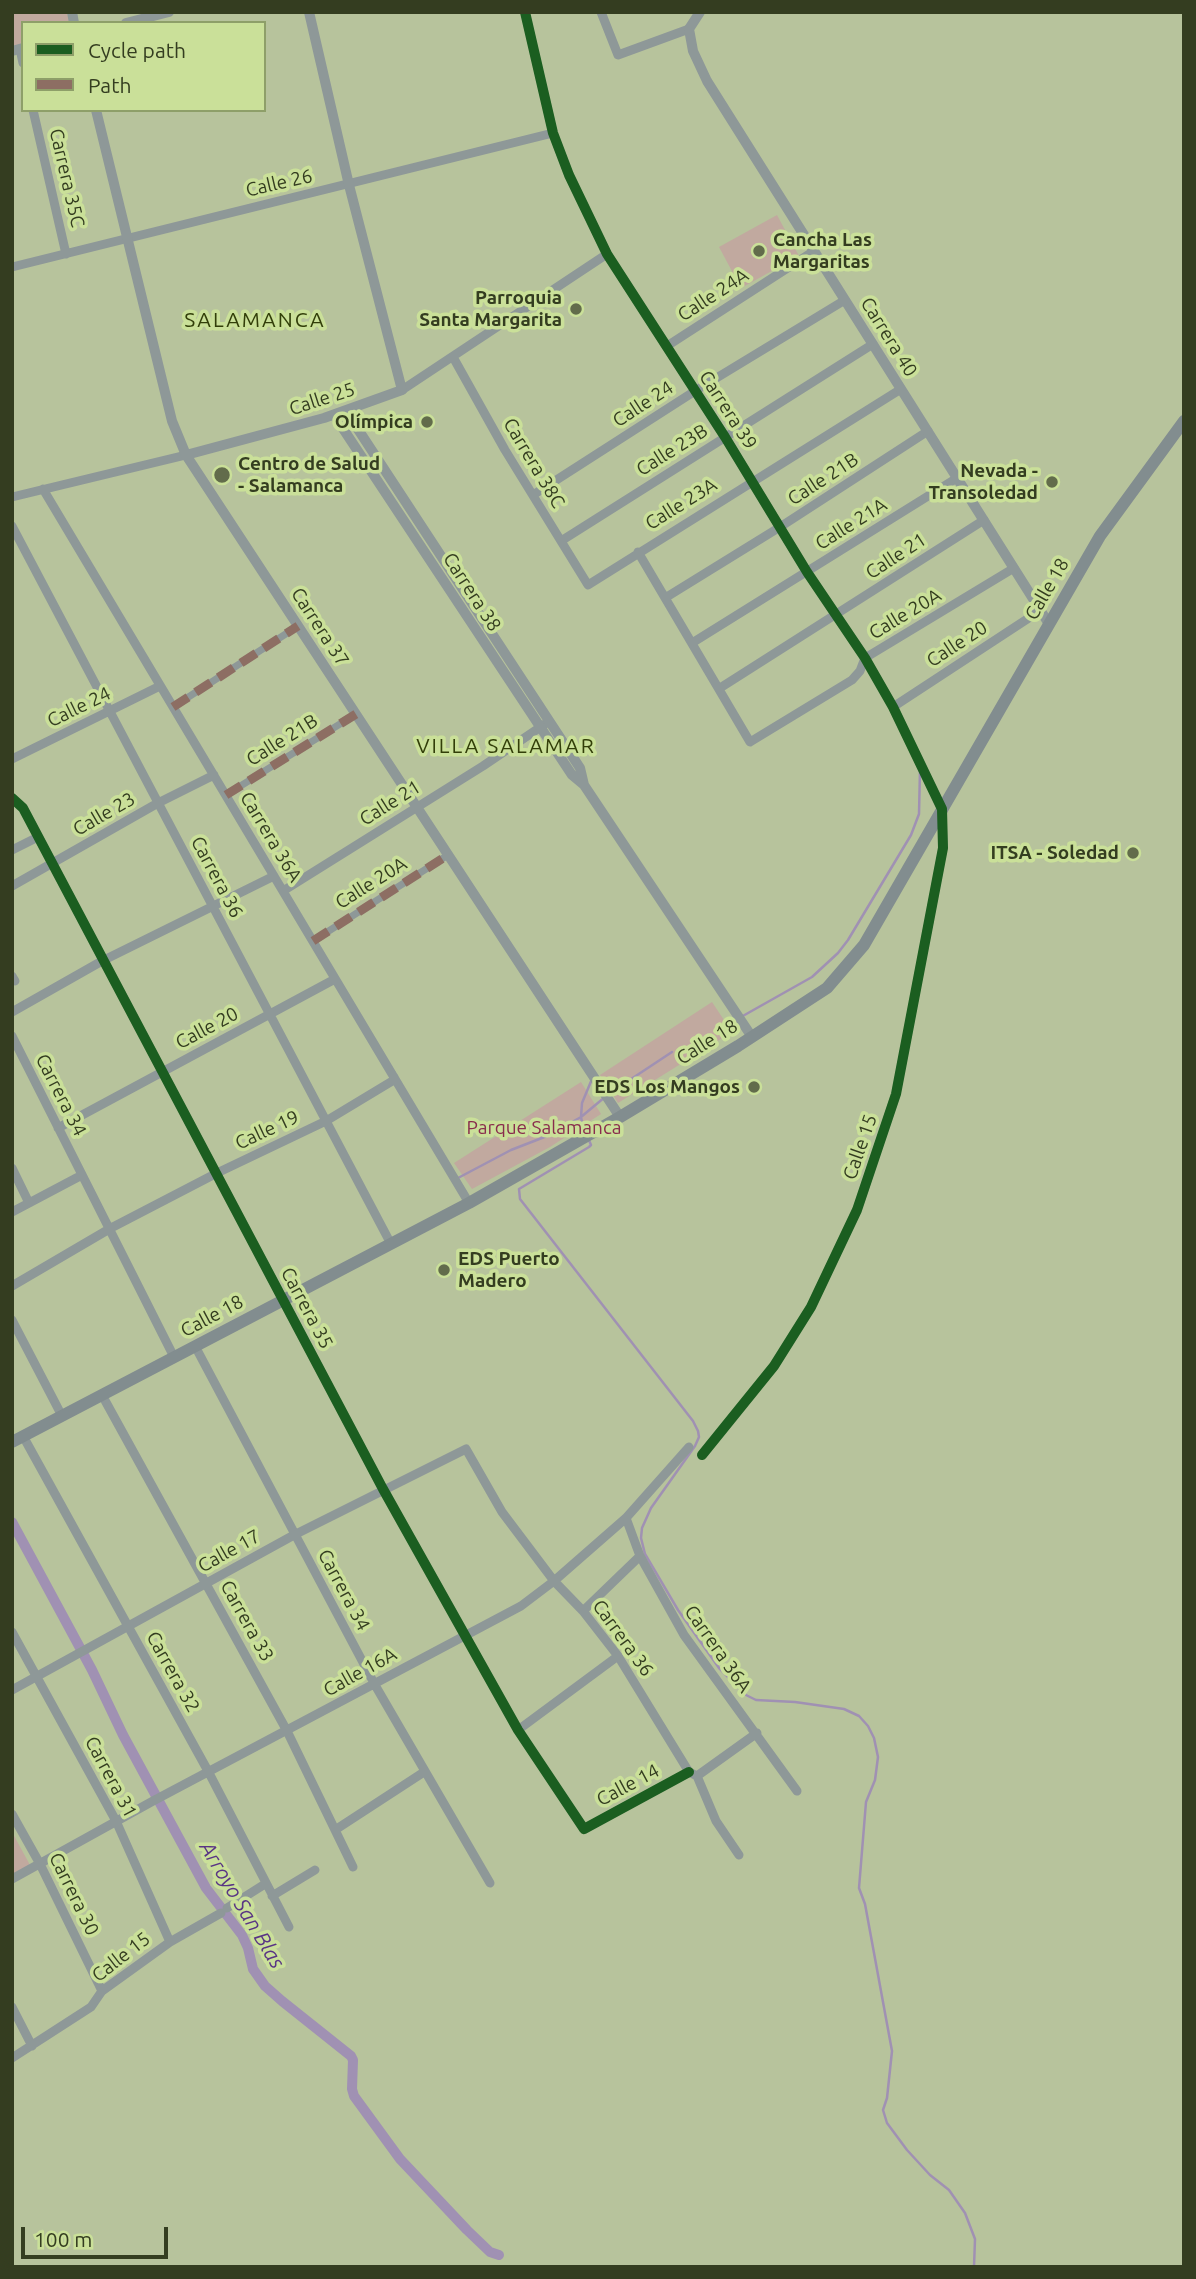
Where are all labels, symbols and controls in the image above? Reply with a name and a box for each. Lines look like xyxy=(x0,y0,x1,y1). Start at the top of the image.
legend xyxy=(21,21,266,112)
text: Cycle path xyxy=(88,38,186,62)
text: Path xyxy=(88,73,131,97)
street label: Carrera 35C xyxy=(45,126,89,230)
street label: Calle 26 xyxy=(243,164,315,202)
place label: Cancha Las Margaritas xyxy=(773,229,872,273)
marker: Cancha Las Margaritas xyxy=(751,243,767,259)
street label: Calle 24A xyxy=(673,264,753,326)
place label: Parroquia Santa Margarita xyxy=(419,287,562,331)
street label: Carrera 40 xyxy=(856,293,922,381)
marker: Parroquia Santa Margarita xyxy=(568,301,584,317)
district label: SALAMANCA xyxy=(185,307,325,333)
street label: Carrera 39 xyxy=(694,366,762,454)
street label: Calle 24 xyxy=(608,376,678,432)
street label: Calle 25 xyxy=(286,378,358,420)
place label: Olímpica xyxy=(335,411,413,433)
marker: Olímpica xyxy=(419,414,435,430)
street label: Carrera 38C xyxy=(498,414,570,512)
street label: Calle 23B xyxy=(632,419,712,481)
street label: Calle 21B xyxy=(783,448,863,510)
place label: Centro de Salud - Salamanca xyxy=(238,453,380,497)
place label: Nevada - Transoledad xyxy=(928,460,1038,504)
marker: Centro de Salud - Salamanca xyxy=(212,465,232,485)
street label: Calle 23A xyxy=(641,473,721,535)
marker: Nevada - Transoledad xyxy=(1044,474,1060,490)
street label: Calle 21A xyxy=(811,493,891,555)
street label: Calle 21 xyxy=(861,528,931,584)
street label: Carrera 38 xyxy=(438,548,506,636)
street label: Calle 18 xyxy=(1020,554,1074,624)
street label: Carrera 37 xyxy=(286,583,354,671)
street label: Calle 20A xyxy=(865,584,945,644)
street label: Calle 20 xyxy=(922,616,992,672)
street label: Calle 24 xyxy=(44,682,114,732)
street label: Calle 21B xyxy=(242,709,322,771)
district label: VILLA SALAMAR xyxy=(418,733,594,759)
street label: Calle 21 xyxy=(355,775,425,831)
street label: Calle 23 xyxy=(69,787,139,841)
street label: Carrera 36A xyxy=(235,788,307,886)
street label: Carrera 36 xyxy=(186,832,248,922)
place label: ITSA - Soledad xyxy=(991,842,1119,864)
marker: ITSA - Soledad xyxy=(1125,845,1141,861)
street label: Calle 20A xyxy=(331,852,411,914)
street label: Calle 20 xyxy=(172,1002,242,1054)
street label: Calle 18 xyxy=(672,1014,742,1070)
street label: Carrera 34 xyxy=(31,1050,91,1140)
place label: EDS Los Mangos xyxy=(594,1076,740,1098)
marker: EDS Los Mangos xyxy=(746,1079,762,1095)
street label: Calle 19 xyxy=(232,1105,302,1155)
street label: Calle 15 xyxy=(838,1111,882,1183)
park label: Parque Salamanca xyxy=(466,1117,622,1139)
place label: EDS Puerto Madero xyxy=(458,1248,560,1292)
marker: EDS Puerto Madero xyxy=(436,1262,452,1278)
street label: Carrera 35 xyxy=(276,1263,338,1353)
street label: Calle 18 xyxy=(177,1290,247,1342)
street label: Calle 17 xyxy=(194,1525,264,1577)
street label: Carrera 34 xyxy=(313,1545,375,1635)
street label: Carrera 33 xyxy=(215,1577,279,1665)
street label: Carrera 36 xyxy=(588,1595,658,1681)
street label: Carrera 36A xyxy=(680,1601,756,1697)
street label: Carrera 32 xyxy=(141,1628,205,1716)
street label: Calle 16A xyxy=(319,1643,401,1701)
street label: Carrera 31 xyxy=(80,1732,142,1822)
street label: Calle 14 xyxy=(593,1759,663,1811)
water label: Arroyo San Blas xyxy=(194,1837,290,1973)
street label: Carrera 30 xyxy=(44,1849,104,1939)
street label: Calle 15 xyxy=(87,1927,155,1987)
scale bar xyxy=(24,2212,172,2256)
text: 100 m xyxy=(34,2227,92,2251)

